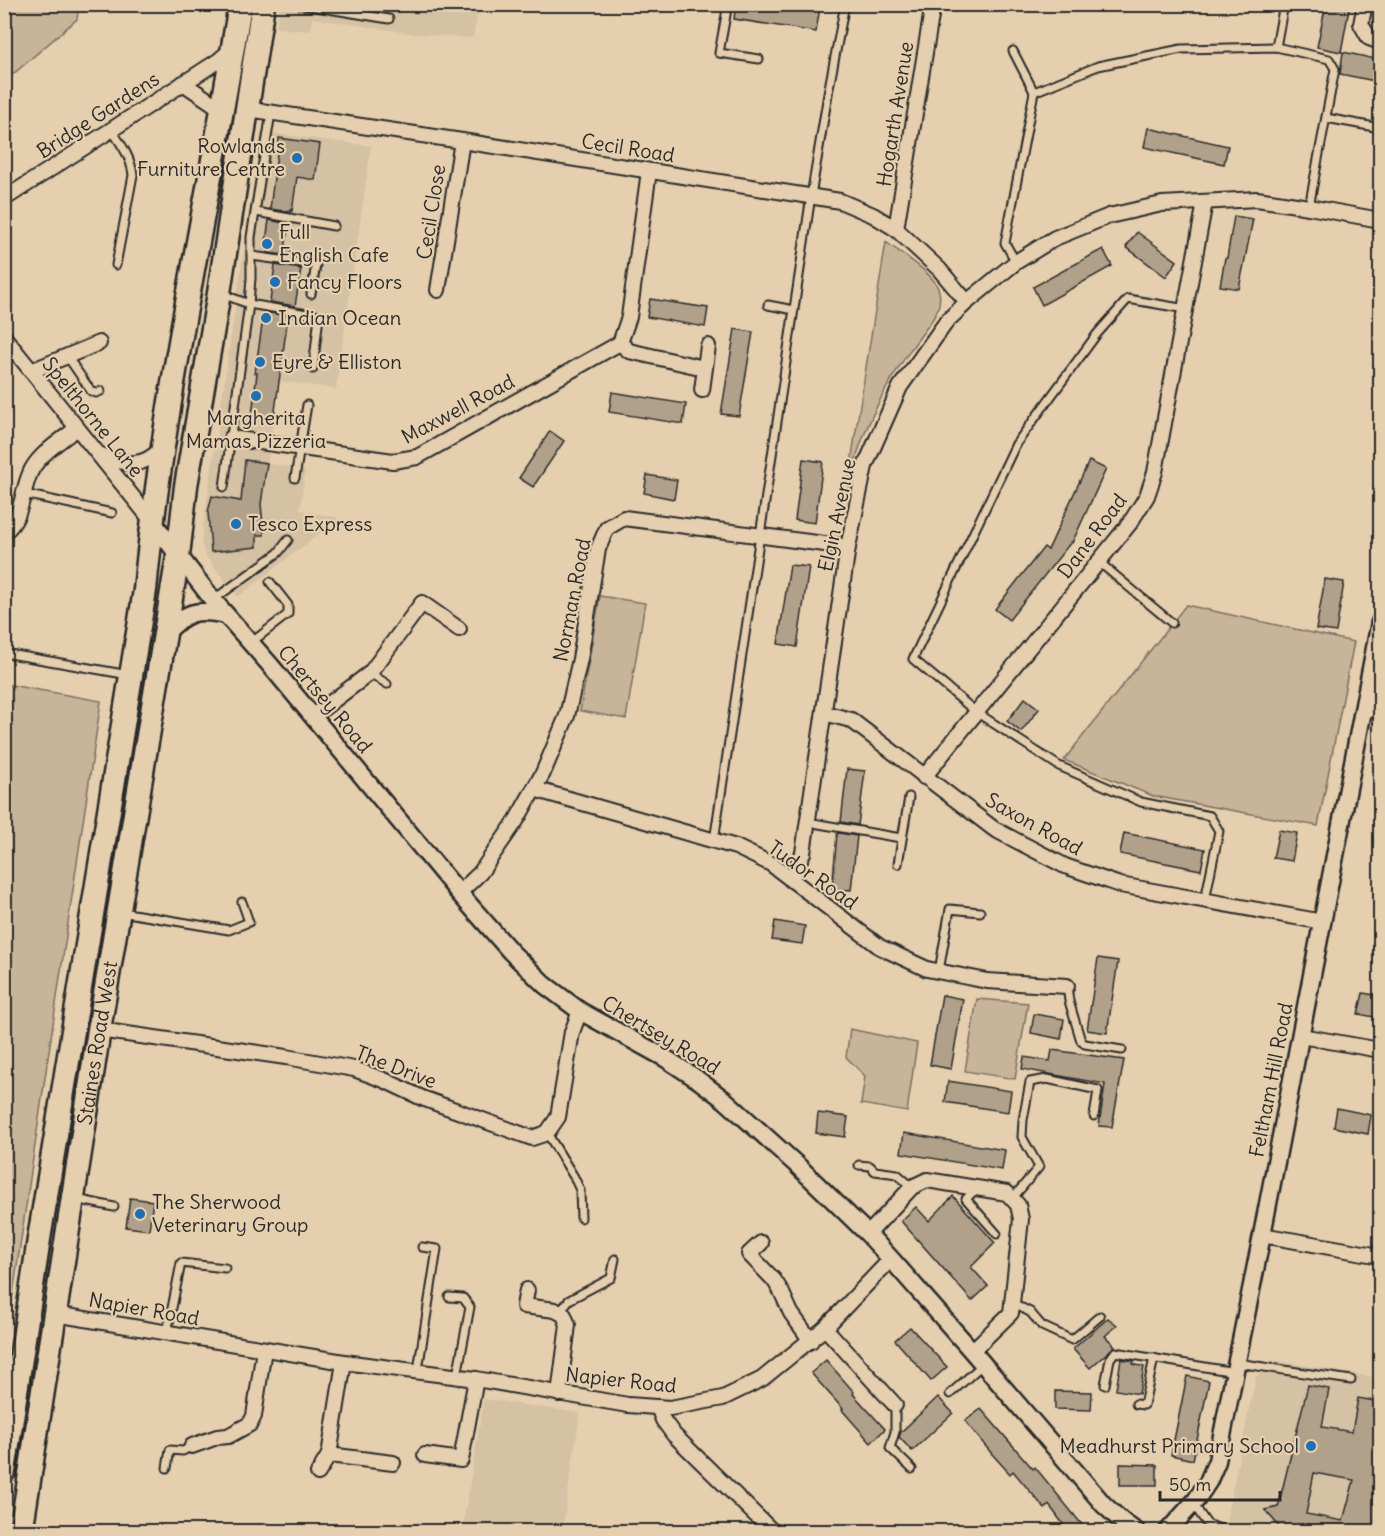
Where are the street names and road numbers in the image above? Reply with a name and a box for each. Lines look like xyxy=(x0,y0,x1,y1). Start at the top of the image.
street label: Hogarth Avenue xyxy=(871,40,918,188)
street label: Bridge Gardens xyxy=(32,66,164,163)
street label: Cecil Road xyxy=(580,128,677,167)
street label: Cecil Close xyxy=(411,163,450,261)
street label: Spelthorne Lane xyxy=(37,352,149,482)
street label: Maxwell Road xyxy=(397,368,519,449)
street label: Elgin Avenue xyxy=(812,456,861,574)
street label: Dane Road xyxy=(1052,488,1132,583)
street label: Norman Road xyxy=(547,536,596,664)
street label: Chertsey Road xyxy=(273,640,378,758)
street label: Saxon Road xyxy=(982,787,1087,860)
street label: Tudor Road xyxy=(764,835,863,915)
street label: Staines Road West xyxy=(71,959,122,1126)
street label: Chertsey Road xyxy=(598,990,725,1080)
street label: Feltham Hill Road xyxy=(1243,1000,1298,1159)
street label: The Drive xyxy=(352,1040,440,1093)
street label: Napier Road xyxy=(87,1287,201,1331)
street label: Napier Road xyxy=(564,1361,678,1398)

